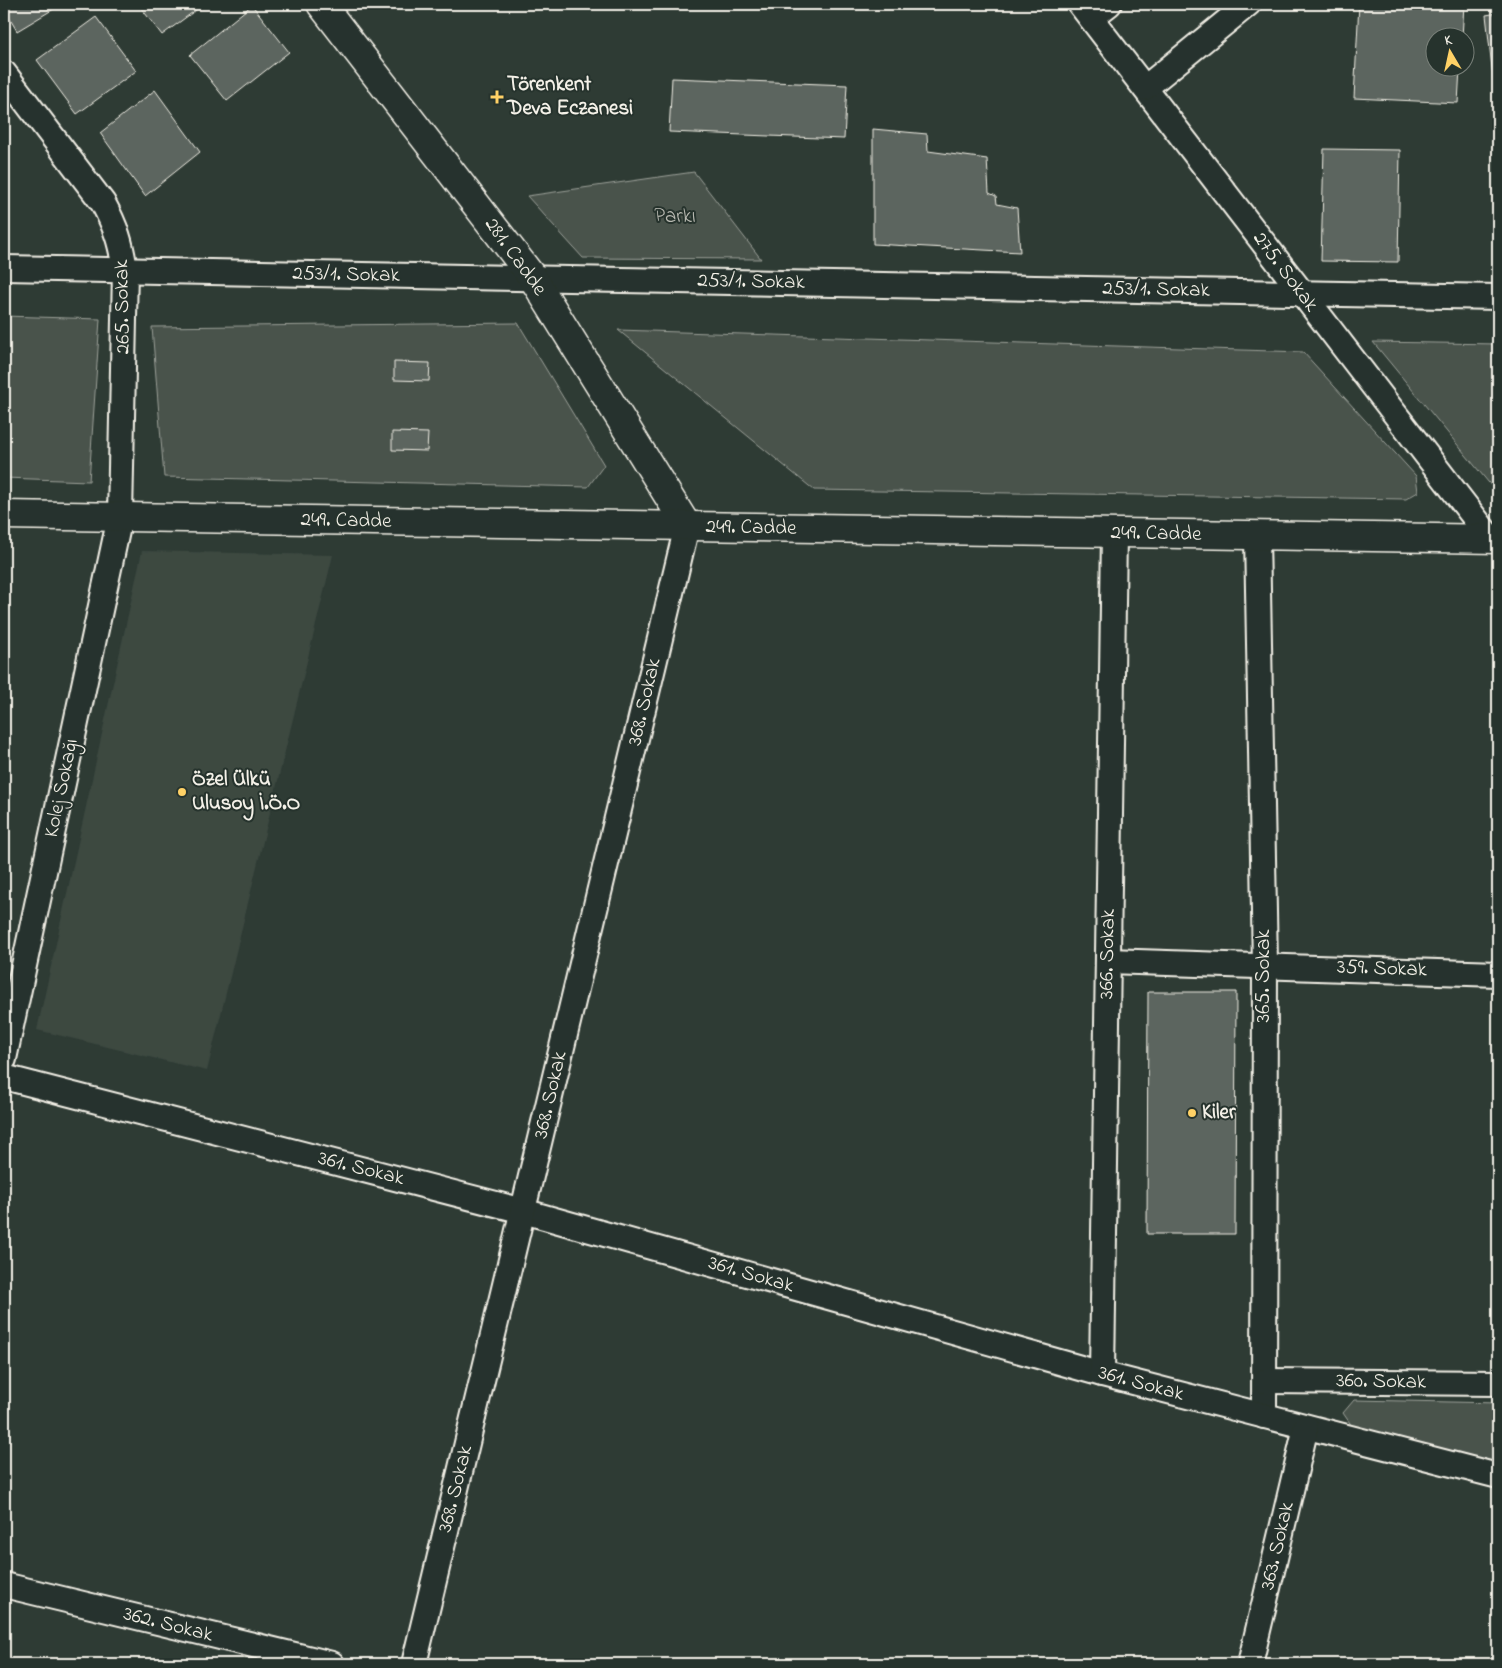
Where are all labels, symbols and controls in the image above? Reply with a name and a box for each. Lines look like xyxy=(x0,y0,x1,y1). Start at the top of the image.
north arrow xyxy=(1424,28,1474,78)
text: K xyxy=(1443,30,1454,52)
place label: Törenkent Deva Eczanesi xyxy=(506,70,633,124)
marker: Törenkent Deva Eczanesi xyxy=(491,91,503,103)
park label: Parkı xyxy=(654,202,696,232)
street label: 281. Cadde xyxy=(476,212,554,303)
street label: 275. Sokak xyxy=(1245,225,1326,319)
street label: 265. Sokak xyxy=(107,259,139,355)
street label: 253/1. Sokak xyxy=(292,259,401,291)
street label: 253/1. Sokak xyxy=(697,266,806,298)
street label: 253/1. Sokak xyxy=(1102,274,1211,306)
street label: 249. Cadde xyxy=(300,505,392,537)
street label: 249. Cadde xyxy=(705,512,797,544)
street label: 249. Cadde xyxy=(1110,518,1202,550)
street label: 368. Sokak xyxy=(620,655,670,749)
street label: Kolej Sokağı xyxy=(37,736,89,841)
place label: Özel Ülkü Ulusoy İ.Ö.O xyxy=(192,765,301,821)
marker: Özel Ülkü Ulusoy İ.Ö.O xyxy=(176,786,188,798)
street label: 366. Sokak xyxy=(1092,908,1124,999)
street label: 365. Sokak xyxy=(1249,929,1279,1022)
street label: 359. Sokak xyxy=(1336,952,1428,986)
street label: 368. Sokak xyxy=(526,1048,576,1142)
place label: Kiler xyxy=(1202,1098,1236,1128)
marker: Kiler xyxy=(1186,1107,1198,1119)
street label: 361. Sokak xyxy=(315,1144,408,1194)
street label: 361. Sokak xyxy=(705,1249,798,1302)
street label: 361. Sokak xyxy=(1095,1358,1188,1410)
street label: 360. Sokak xyxy=(1336,1366,1427,1398)
street label: 368. Sokak xyxy=(431,1442,481,1536)
street label: 363. Sokak xyxy=(1253,1498,1303,1593)
street label: 362. Sokak xyxy=(120,1599,217,1651)

